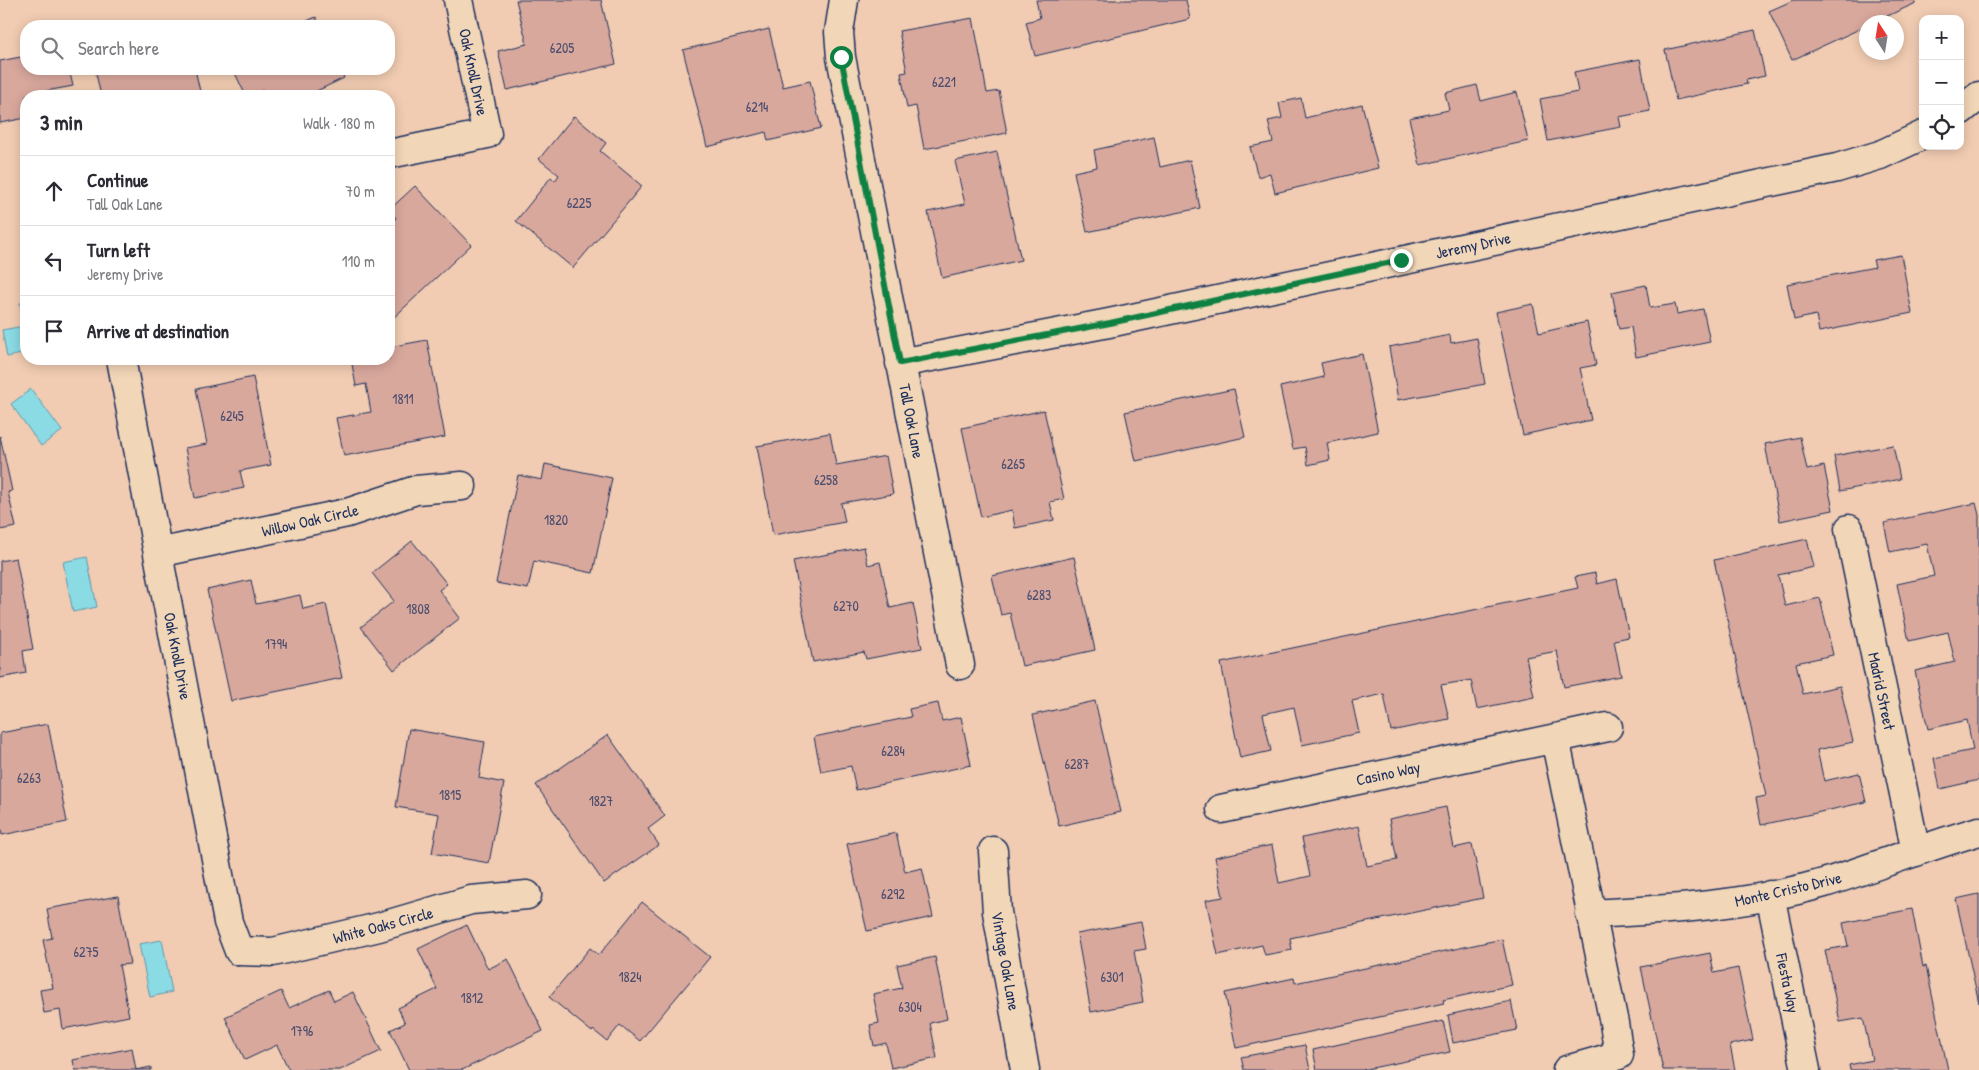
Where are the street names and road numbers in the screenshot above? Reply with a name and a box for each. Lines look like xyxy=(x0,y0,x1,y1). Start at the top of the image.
street label: Oak Knoll Drive xyxy=(454,27,494,118)
street label: Jeremy Drive xyxy=(1433,226,1513,264)
street label: Tall Oak Lane xyxy=(894,382,930,461)
street label: Willow Oak Circle xyxy=(259,498,361,542)
street label: Oak Knoll Drive xyxy=(159,611,197,702)
street label: Madrid Street xyxy=(1863,650,1901,732)
street label: Casino Way xyxy=(1354,755,1422,791)
street label: Monte Cristo Drive xyxy=(1732,866,1844,912)
street label: White Oaks Circle xyxy=(331,901,436,949)
street label: Vintage Oak Lane xyxy=(986,910,1026,1013)
street label: Fiesta Way xyxy=(1771,950,1805,1015)

